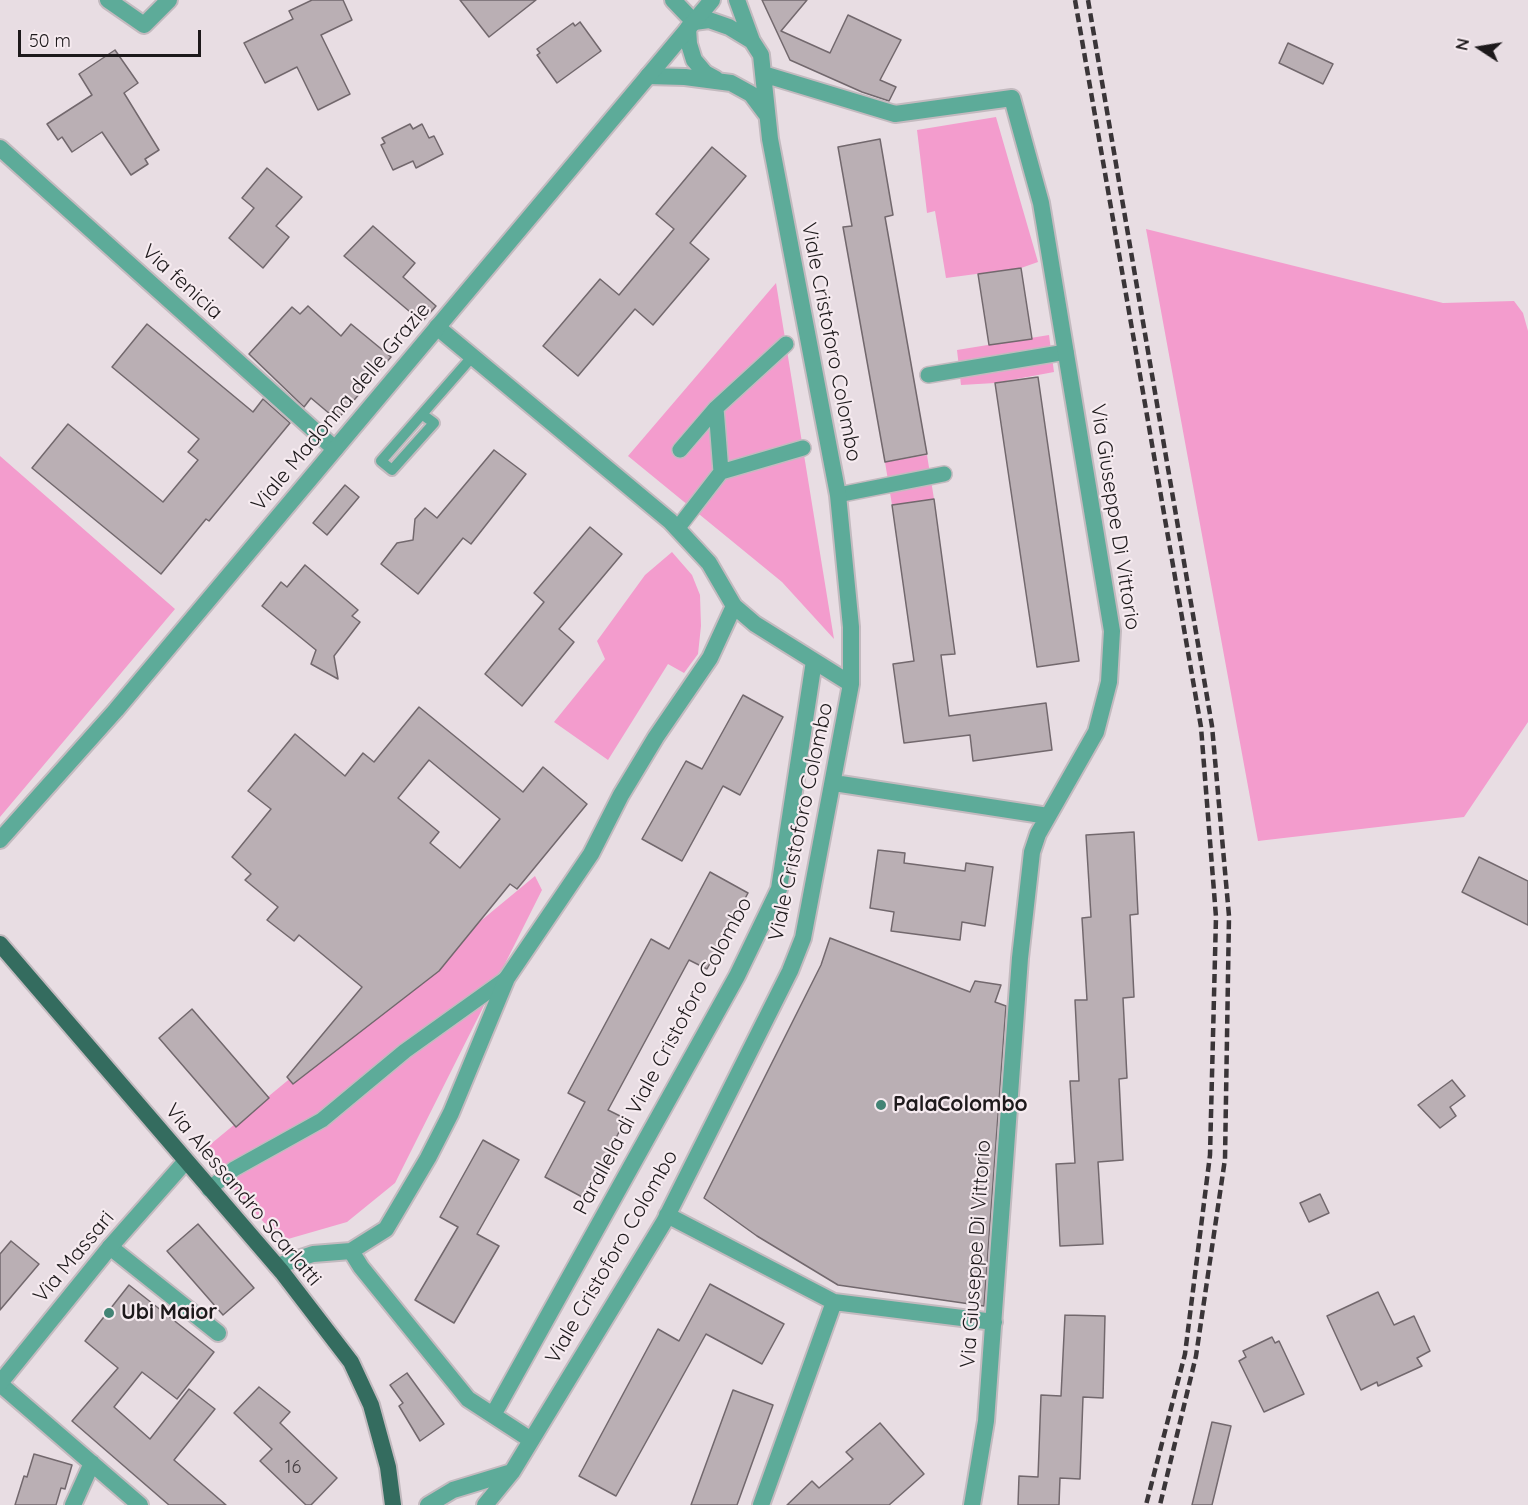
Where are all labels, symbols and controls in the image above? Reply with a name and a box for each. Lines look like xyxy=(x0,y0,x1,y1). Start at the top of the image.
scale bar xyxy=(21,18,204,56)
north arrow xyxy=(1450,18,1510,78)
text: 50 m xyxy=(29,29,71,52)
text: N xyxy=(1451,36,1473,52)
street label: Viale Cristoforo Colombo xyxy=(795,220,867,464)
street label: Via fenicia xyxy=(136,239,228,325)
street label: Viale Madonna delle Grazie xyxy=(246,297,436,517)
street label: Via Giuseppe Di Vittorio xyxy=(1085,402,1145,632)
street label: Viale Cristoforo Colombo xyxy=(763,701,839,943)
street label: Parallela di Viale Cristoforo Colombo xyxy=(568,893,758,1219)
place label: PalaColombo xyxy=(893,1092,1028,1118)
marker: PalaColombo xyxy=(874,1098,888,1112)
street label: Via Alessandro Scarlatti xyxy=(159,1099,327,1291)
street label: Via Giuseppe Di Vittorio xyxy=(955,1139,997,1369)
street label: Viale Cristoforo Colombo xyxy=(540,1145,684,1369)
street label: Via Massari xyxy=(28,1206,120,1308)
place label: Ubi Maior xyxy=(121,1300,217,1326)
marker: Ubi Maior xyxy=(102,1306,116,1320)
house number: 16 xyxy=(285,1457,301,1479)

